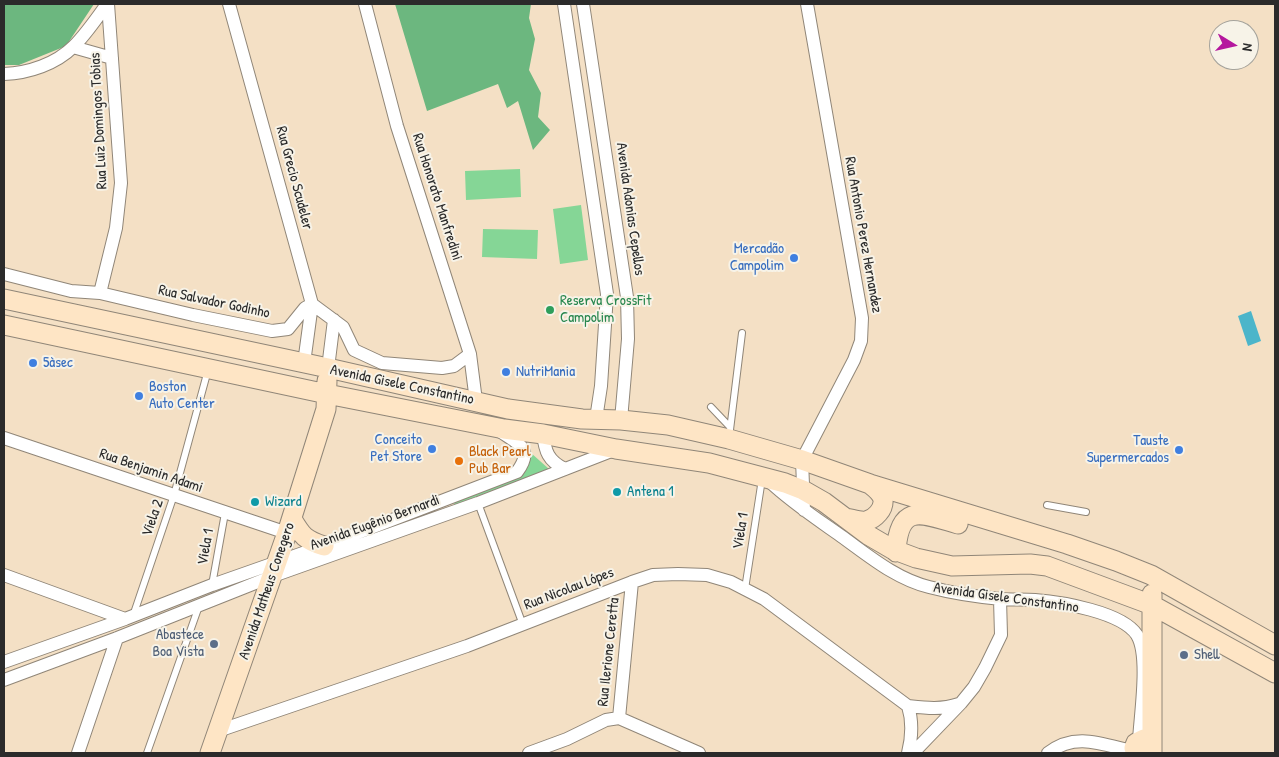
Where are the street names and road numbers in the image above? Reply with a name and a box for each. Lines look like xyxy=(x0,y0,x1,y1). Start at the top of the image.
street label: Rua Luiz Domingos Tobias xyxy=(86,52,112,190)
street label: Rua Grecio Scudeler xyxy=(272,124,316,232)
street label: Rua Honorato Manfredini xyxy=(408,131,466,263)
street label: Avenida Adonias Cepellos xyxy=(612,141,648,277)
street label: Rua Antonio Perez Hernandez xyxy=(840,155,886,315)
street label: Rua Salvador Godinho xyxy=(157,281,271,323)
street label: Avenida Gisele Constantino xyxy=(329,361,475,409)
street label: Rua Benjamin Adami xyxy=(97,445,205,497)
street label: Avenida Eugênio Bernardi xyxy=(308,491,442,555)
street label: Viela 2 xyxy=(138,497,168,539)
street label: Viela 1 xyxy=(729,512,753,550)
street label: Avenida Matheus Conegero xyxy=(235,520,299,662)
street label: Viela 1 xyxy=(194,527,218,567)
street label: Rua Nicolau Lópes xyxy=(522,564,616,614)
street label: Avenida Gisele Constantino xyxy=(932,579,1080,617)
street label: Rua Ilerione Ceretta xyxy=(594,597,624,707)

